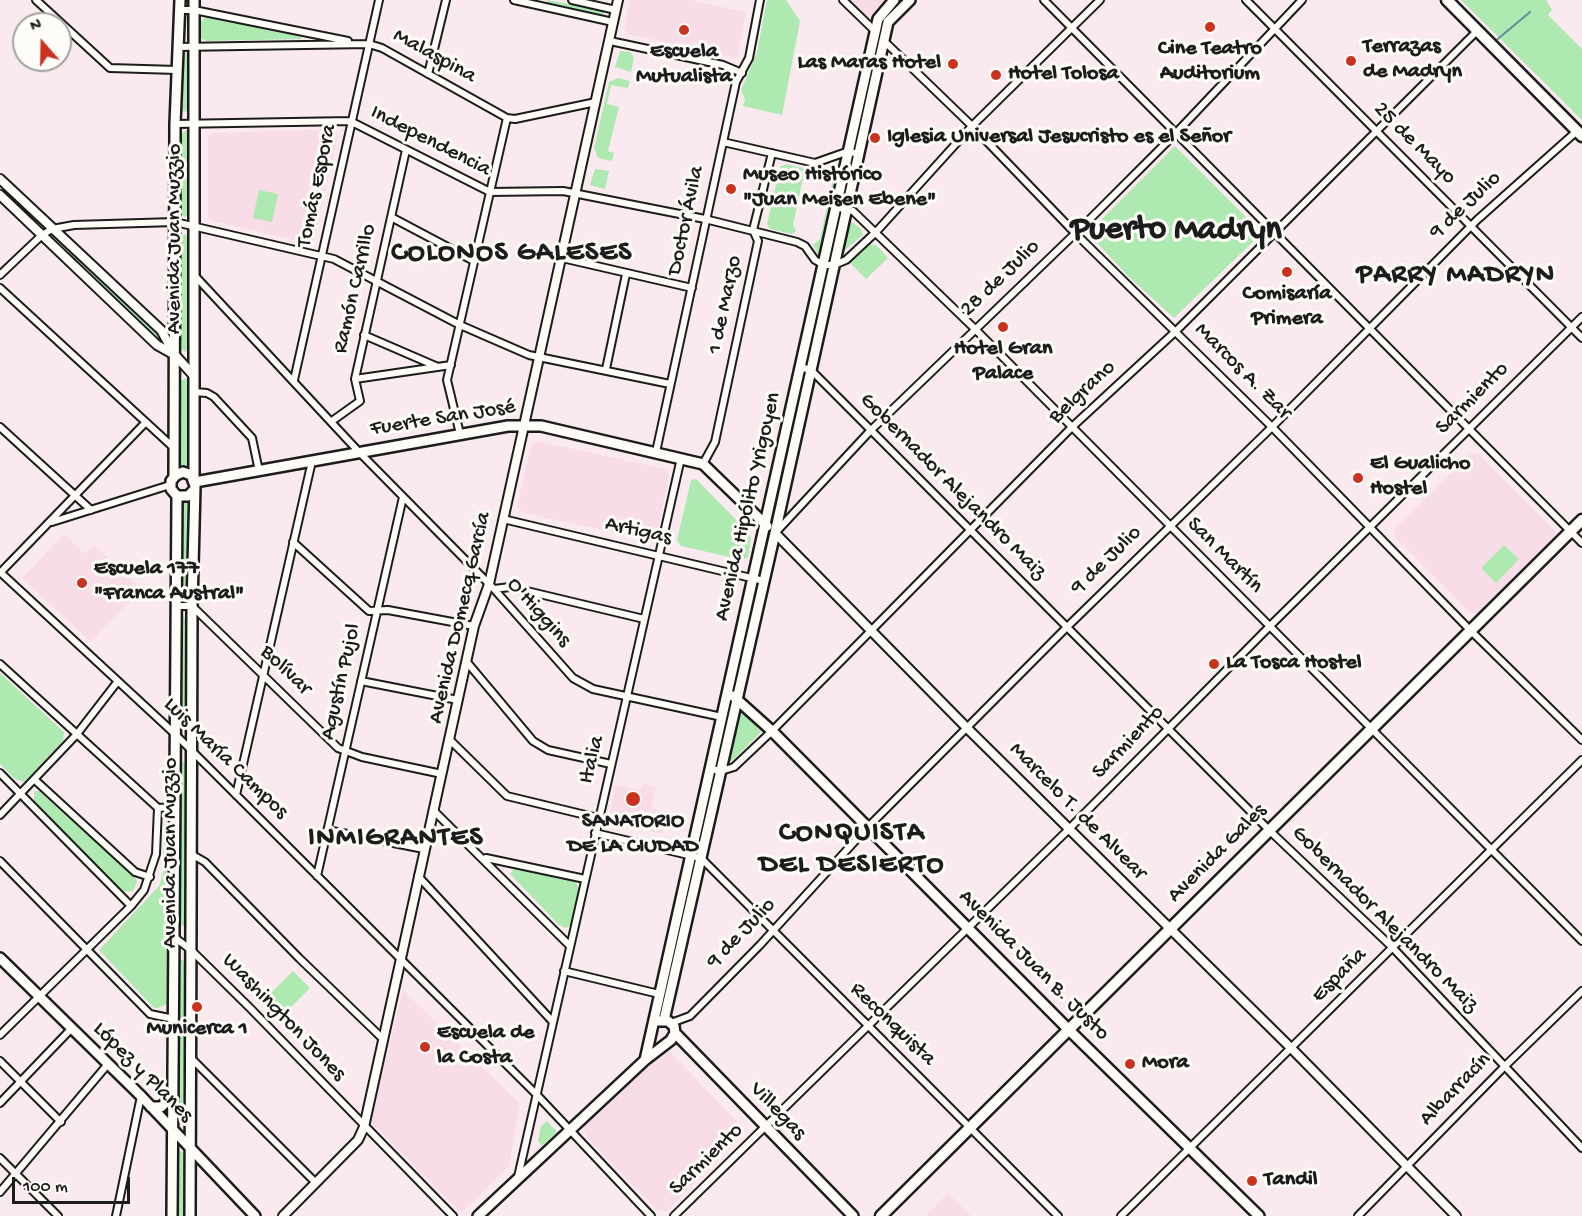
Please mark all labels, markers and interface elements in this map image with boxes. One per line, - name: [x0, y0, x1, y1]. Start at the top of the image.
- north arrow: [12, 12, 72, 72]
- text: N: [28, 16, 45, 37]
- marker: Cine Teatro Auditorium: [1203, 20, 1217, 34]
- street label: Malaspina: [388, 23, 480, 91]
- marker: Escuela Mutualista: [677, 23, 691, 37]
- place label: Terrazas de Madryn: [1363, 35, 1462, 86]
- place label: Cine Teatro Auditorium: [1158, 37, 1262, 88]
- place label: Escuela Mutualista: [636, 40, 732, 92]
- place label: Las Maras Hotel: [797, 51, 941, 77]
- marker: Terrazas de Madryn: [1344, 54, 1358, 68]
- marker: Las Maras Hotel: [946, 57, 960, 71]
- place label: Hotel Tolosa: [1008, 62, 1119, 88]
- marker: Hotel Tolosa: [989, 68, 1003, 82]
- street label: 25 de Mayo: [1367, 97, 1461, 191]
- street label: Independencia: [365, 100, 495, 184]
- street label: Tomás Espora: [292, 122, 344, 250]
- place label: Iglesia Universal Jesucristo es el Señor: [887, 125, 1231, 151]
- marker: Iglesia Universal Jesucristo es el Señor: [868, 131, 882, 145]
- street label: Avenida Juan Muzzio: [163, 144, 189, 334]
- place label: Museo Histórico "Juan Meisen Ebene": [743, 163, 936, 214]
- street label: Doctor Ávila: [663, 164, 711, 278]
- street label: 9 de Julio: [1425, 166, 1507, 246]
- marker: Museo Histórico "Juan Meisen Ebene": [724, 182, 738, 196]
- district label: Puerto Madryn: [1070, 212, 1282, 252]
- street label: Ramón Carrillo: [328, 222, 384, 356]
- street label: 28 de Julio: [956, 235, 1046, 323]
- district label: COLONOS GALESES: [391, 238, 633, 272]
- street label: 1 de Marzo: [703, 253, 749, 357]
- district label: PARRY MADRYN: [1356, 260, 1556, 294]
- marker: Comisaría Primera: [1280, 265, 1294, 279]
- place label: Comisaría Primera: [1243, 282, 1331, 334]
- street label: Marcos A. Zar: [1188, 318, 1296, 426]
- marker: Hotel Gran Palace: [996, 320, 1010, 334]
- place label: Hotel Gran Palace: [954, 337, 1052, 388]
- street label: Belgrano: [1044, 355, 1122, 431]
- street label: Sarmiento: [1431, 357, 1515, 441]
- street label: Gobernador Alejandro Maiz: [853, 388, 1051, 586]
- street label: Avenida Hipólito Yrigoyen: [710, 390, 788, 624]
- street label: Fuerte San José: [368, 394, 518, 444]
- place label: El Gualicho Hostel: [1370, 452, 1471, 504]
- marker: El Gualicho Hostel: [1351, 471, 1365, 485]
- street label: Avenida Domecq García: [424, 510, 498, 726]
- street label: Artigas: [602, 512, 674, 552]
- street label: San Martín: [1180, 512, 1268, 600]
- street label: 9 de Julio: [1066, 521, 1148, 601]
- place label: Escuela 177 "Franca Austral": [94, 557, 244, 608]
- street label: O'Higgins: [500, 573, 576, 653]
- marker: Escuela 177 "Franca Austral": [75, 576, 89, 590]
- street label: Agustín Pujol: [316, 621, 368, 743]
- street label: Bolívar: [254, 640, 316, 702]
- place label: La Tosca Hostel: [1226, 651, 1362, 677]
- marker: La Tosca Hostel: [1207, 657, 1221, 671]
- street label: Luis María Campos: [157, 693, 293, 825]
- street label: Sarmiento: [1087, 700, 1171, 786]
- street label: Italia: [574, 733, 612, 787]
- street label: Marcelo T. de Alvear: [1002, 737, 1152, 887]
- street label: Avenida Juan Muzzio: [159, 758, 185, 948]
- marker: SANATORIO DE LA CIUDAD: [624, 790, 642, 808]
- street label: Avenida Gales: [1163, 799, 1273, 909]
- place label: SANATORIO DE LA CIUDAD: [567, 810, 699, 861]
- district label: CONQUISTA DEL DESIERTO: [759, 818, 945, 884]
- street label: Gobernador Alejandro Maiz: [1285, 821, 1483, 1019]
- district label: INMIGRANTES: [308, 823, 484, 857]
- street label: Avenida Juan B. Justo: [952, 885, 1114, 1047]
- street label: 9 de Julio: [702, 893, 782, 975]
- street label: España: [1307, 943, 1373, 1009]
- street label: Washington Jones: [215, 949, 351, 1087]
- street label: Reconquista: [843, 977, 941, 1073]
- marker: Municerca 1: [190, 1000, 204, 1014]
- street label: López y Planes: [86, 1017, 198, 1129]
- place label: Municerca 1: [146, 1017, 248, 1043]
- place label: Escuela de la Costa: [437, 1021, 534, 1072]
- marker: Escuela de la Costa: [418, 1040, 432, 1054]
- street label: Albarracín: [1415, 1048, 1497, 1132]
- place label: Mora: [1142, 1051, 1189, 1077]
- marker: Mora: [1123, 1057, 1137, 1071]
- street label: Villegas: [743, 1077, 811, 1147]
- street label: Sarmiento: [664, 1118, 750, 1202]
- scale bar: [15, 1165, 134, 1203]
- place label: Tandil: [1264, 1168, 1318, 1194]
- marker: Tandil: [1245, 1174, 1259, 1188]
- text: 100 m: [23, 1177, 68, 1198]

